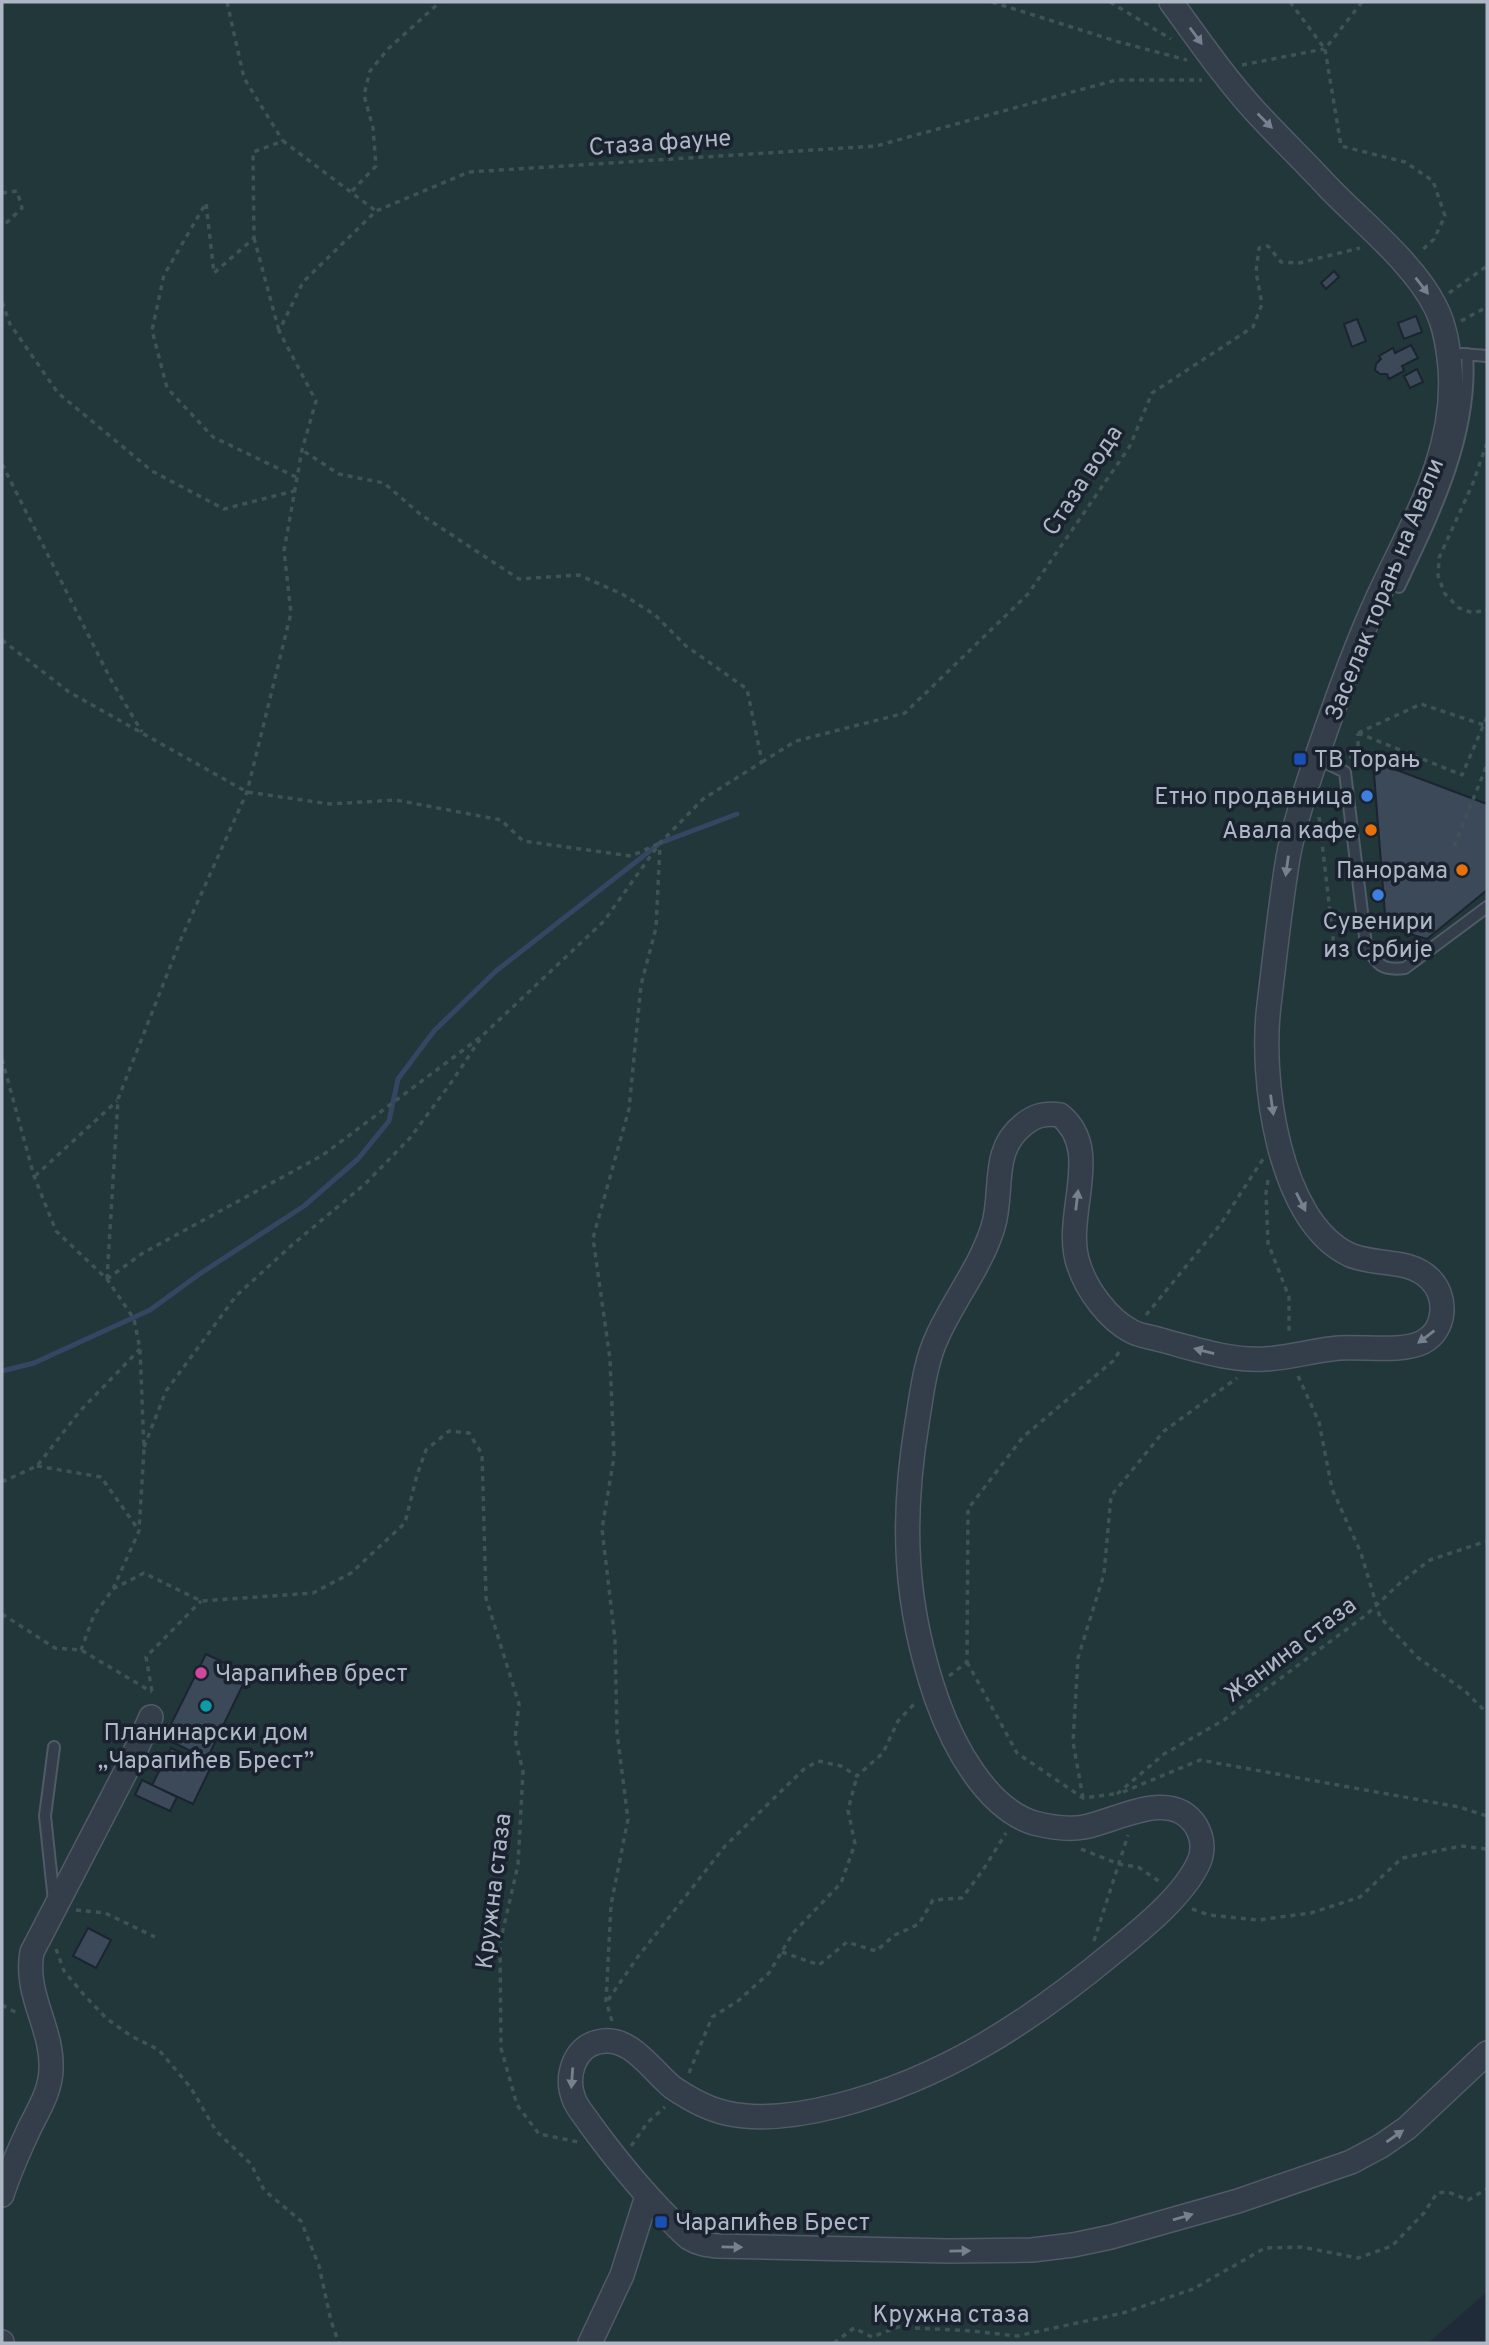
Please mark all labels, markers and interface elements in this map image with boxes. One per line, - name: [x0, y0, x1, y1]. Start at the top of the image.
- one-way arrow: [1189, 26, 1203, 45]
- one-way arrow: [1257, 113, 1274, 130]
- street label: Стаза фауне: [588, 124, 732, 164]
- one-way arrow: [1414, 277, 1429, 295]
- street label: Стаза вода: [1037, 420, 1131, 542]
- street label: Заселак торањ на Авали: [1319, 454, 1452, 725]
- place label: ТВ Торањ: [1314, 746, 1421, 776]
- marker: ТВ Торањ: [1292, 751, 1308, 767]
- place label: Етно продавница: [1154, 783, 1353, 813]
- marker: Етно продавница: [1359, 788, 1375, 804]
- place label: Авала кафе: [1222, 817, 1357, 847]
- marker: Авала кафе: [1363, 822, 1379, 838]
- one-way arrow: [1282, 855, 1293, 877]
- place label: Панорама: [1336, 857, 1448, 887]
- marker: Панорама: [1454, 862, 1470, 878]
- marker: Сувенири из Србије: [1370, 887, 1386, 903]
- place label: Сувенири из Србије: [1323, 908, 1433, 966]
- one-way arrow: [1266, 1094, 1277, 1116]
- one-way arrow: [1071, 1189, 1082, 1211]
- one-way arrow: [1295, 1192, 1306, 1212]
- one-way arrow: [1418, 1330, 1436, 1345]
- one-way arrow: [1192, 1345, 1214, 1356]
- street label: Жанина стаза: [1219, 1591, 1363, 1710]
- place label: Чарапићев брест: [215, 1660, 408, 1690]
- marker: Чарапићев брест: [193, 1665, 209, 1681]
- marker: Планинарски дом „Чарапићев Брест”: [198, 1698, 214, 1714]
- place label: Планинарски дом „Чарапићев Брест”: [98, 1719, 314, 1777]
- street label: Кружна стаза: [471, 1812, 519, 1971]
- one-way arrow: [567, 2067, 578, 2089]
- one-way arrow: [1386, 2129, 1404, 2143]
- place label: Чарапићев Брест: [675, 2209, 870, 2239]
- one-way arrow: [1173, 2211, 1194, 2221]
- marker: Чарапићев Брест: [653, 2214, 669, 2230]
- one-way arrow: [721, 2241, 743, 2252]
- one-way arrow: [949, 2245, 971, 2257]
- street label: Кружна стаза: [873, 2301, 1029, 2331]

